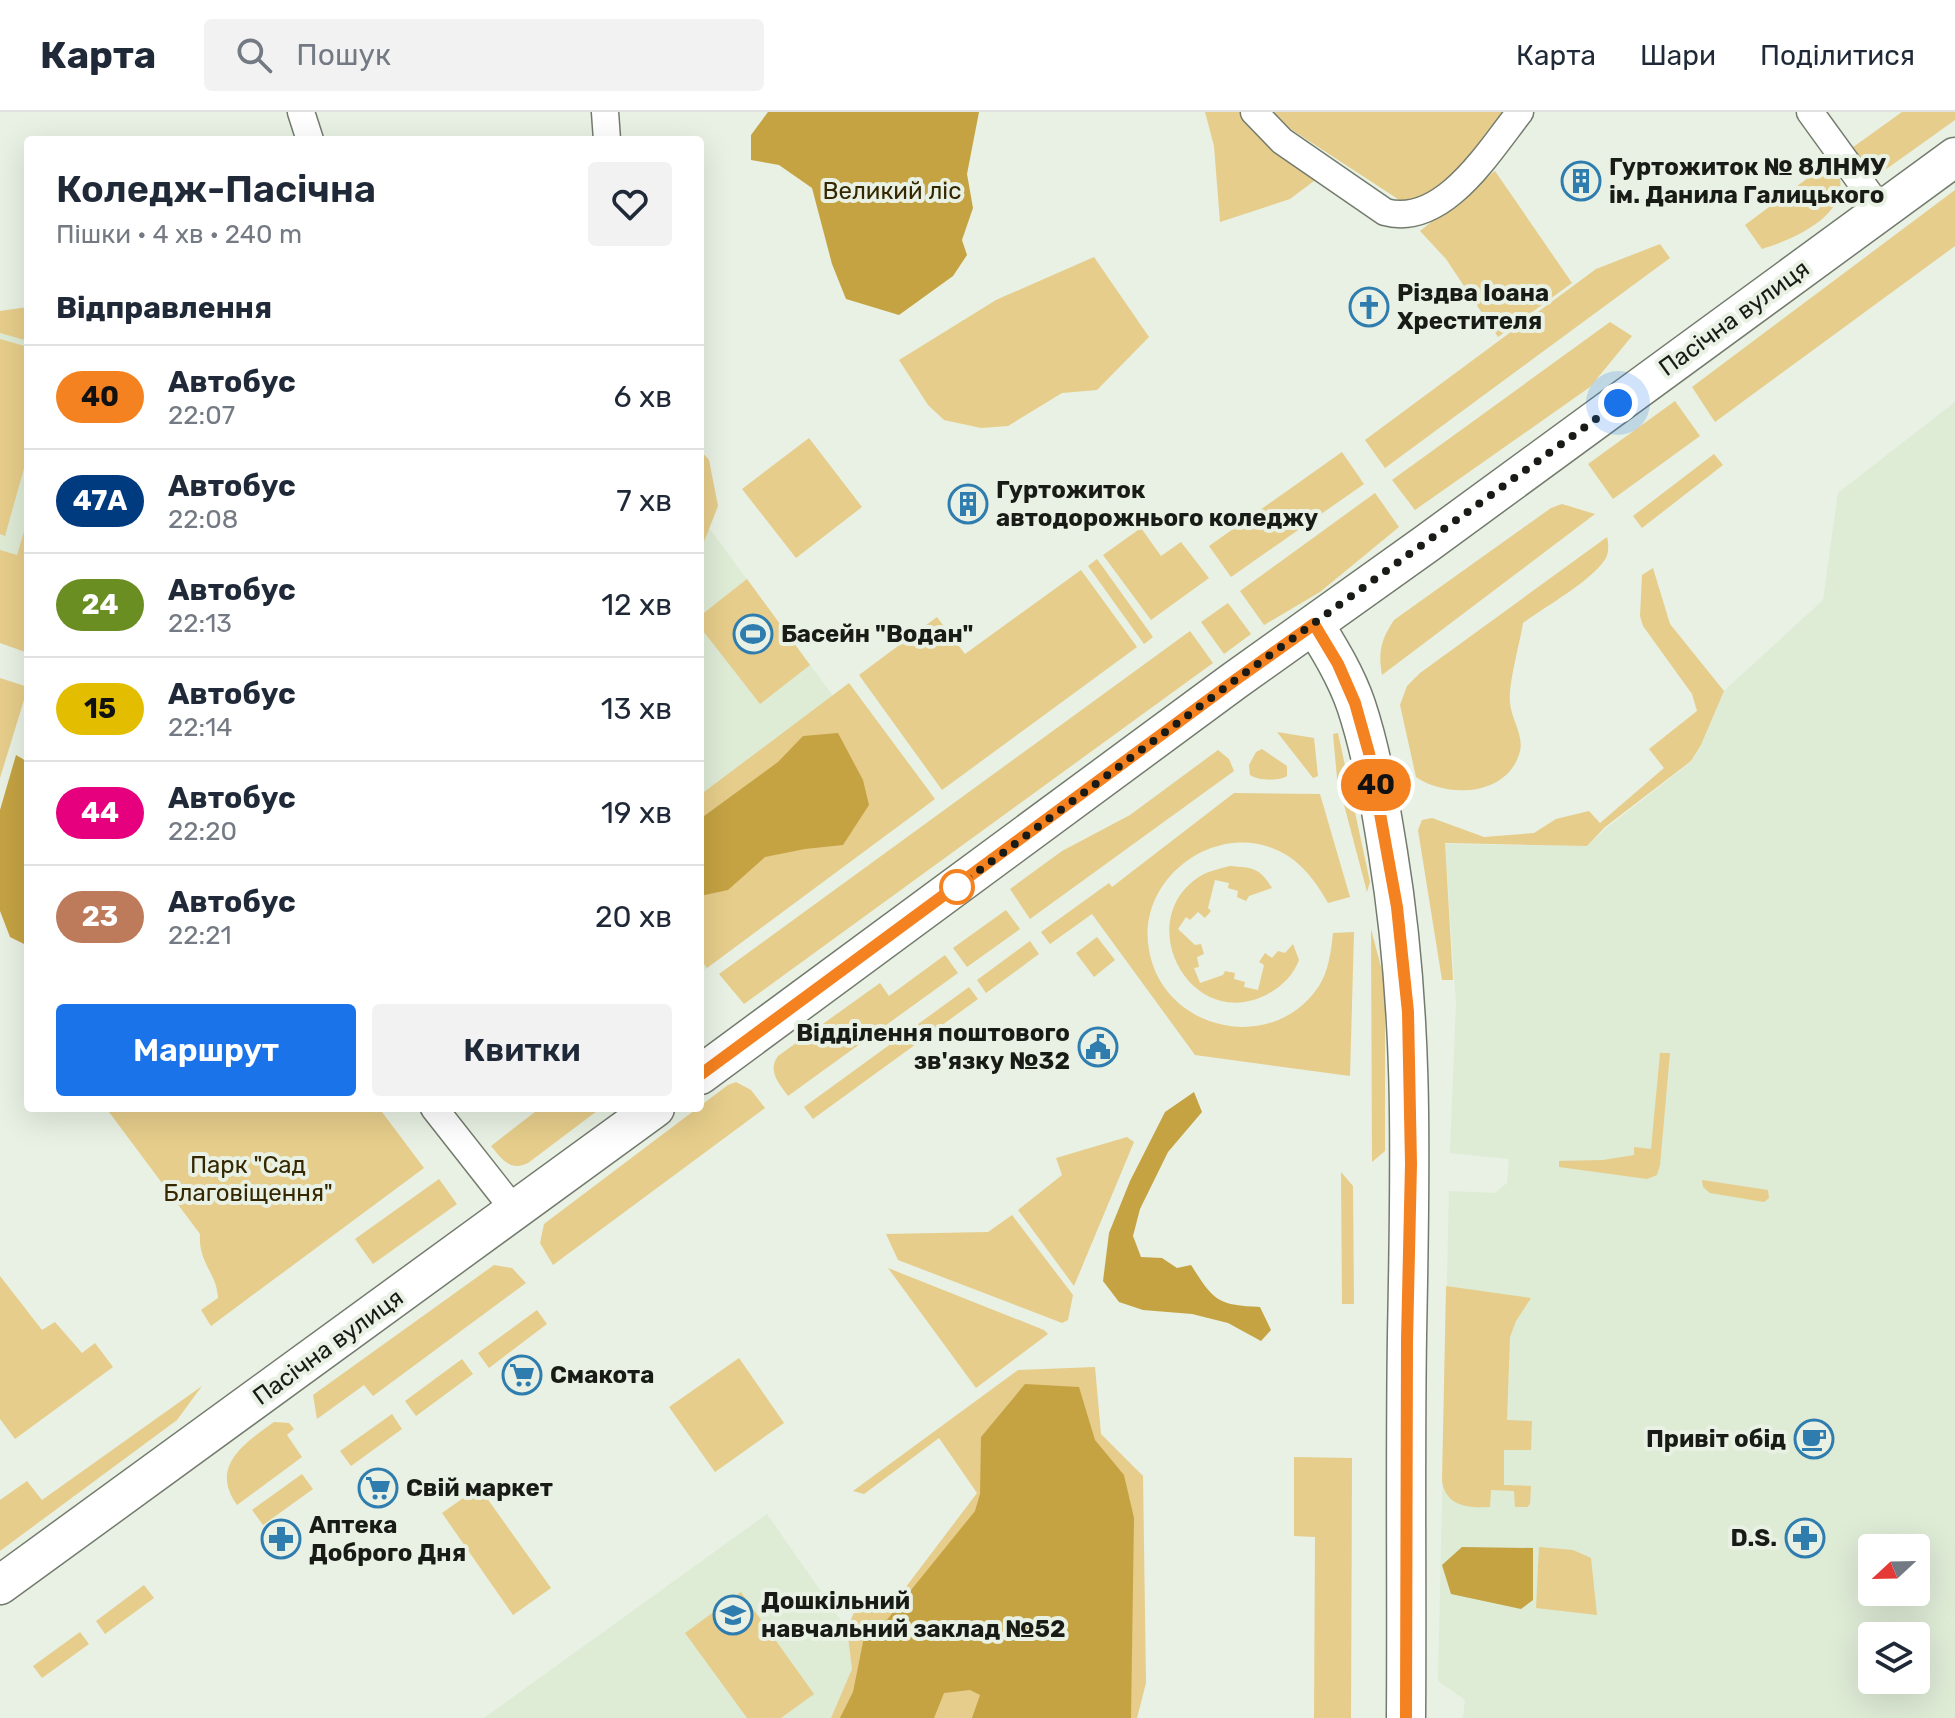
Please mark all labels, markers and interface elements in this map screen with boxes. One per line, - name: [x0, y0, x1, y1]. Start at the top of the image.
- search box: [204, 19, 764, 91]
- text: Карта: [40, 32, 156, 78]
- icon: search: [232, 33, 276, 77]
- text: Пошук: [296, 37, 391, 73]
- text: Карта: [1516, 39, 1596, 72]
- text: Шари: [1640, 39, 1716, 72]
- text: Поділитися: [1760, 39, 1915, 72]
- place label: Гуртожиток № 8ЛНМУ ім. Данила Галицького: [1609, 153, 1886, 209]
- building icon: Гуртожиток № 8ЛНМУ ім. Данила Галицького: [1560, 160, 1602, 202]
- button: heart: [588, 162, 672, 246]
- text: Коледж-Пасічна: [56, 166, 376, 212]
- park label: Великий ліс: [823, 177, 961, 205]
- text: Пішки · 4 хв · 240 m: [56, 219, 302, 250]
- street label: Пасічна вулиця: [1653, 254, 1815, 382]
- place label: Різдва Іоана Хрестителя: [1397, 279, 1549, 335]
- church icon: Різдва Іоана Хрестителя: [1348, 286, 1390, 328]
- text: Відправлення: [56, 290, 272, 326]
- text: Автобус: [168, 364, 296, 400]
- text: 6 хв: [614, 379, 672, 415]
- text: 40: [81, 380, 119, 413]
- your location: [1598, 383, 1638, 423]
- text: 22:07: [168, 400, 235, 431]
- text: Автобус: [168, 468, 296, 504]
- place label: Гуртожиток автодорожнього коледжу: [996, 476, 1318, 532]
- text: 7 хв: [616, 483, 672, 519]
- building icon: Гуртожиток автодорожнього коледжу: [947, 483, 989, 525]
- text: 47А: [73, 484, 127, 517]
- text: 22:08: [168, 504, 238, 535]
- text: Автобус: [168, 572, 296, 608]
- text: 12 хв: [601, 587, 672, 623]
- text: 24: [81, 588, 119, 621]
- text: 22:13: [168, 608, 232, 639]
- sports icon: Басейн "Водан": [732, 613, 774, 655]
- place label: Басейн "Водан": [781, 620, 973, 648]
- text: Автобус: [168, 676, 296, 712]
- text: 13 хв: [601, 691, 672, 727]
- text: 15: [84, 692, 116, 725]
- text: 22:14: [168, 712, 232, 743]
- line badge: 40: [1340, 759, 1412, 811]
- text: 40: [1357, 768, 1395, 801]
- text: Автобус: [168, 780, 296, 816]
- text: 19 хв: [601, 795, 672, 831]
- text: 44: [81, 796, 119, 829]
- text: 22:20: [168, 816, 237, 847]
- unlabelled marker: [940, 870, 974, 904]
- text: Автобус: [168, 884, 296, 920]
- text: 20 хв: [595, 899, 672, 935]
- text: 23: [82, 900, 118, 933]
- text: 22:21: [168, 920, 232, 951]
- button: Маршрут: [56, 1004, 356, 1096]
- button: Квитки: [372, 1004, 672, 1096]
- place label: Відділення поштового зв'язку №32: [796, 1019, 1070, 1075]
- public building icon: Відділення поштового зв'язку №32: [1077, 1026, 1119, 1068]
- park label: Парк "Сад Благовіщення": [163, 1151, 333, 1207]
- street label: Пасічна вулиця: [247, 1283, 409, 1411]
- supermarket icon: Смакота: [501, 1354, 543, 1396]
- place label: Смакота: [550, 1361, 654, 1389]
- cafe icon: Привіт обід: [1793, 1418, 1835, 1460]
- place label: Привіт обід: [1646, 1425, 1786, 1453]
- supermarket icon: Свій маркет: [357, 1467, 399, 1509]
- place label: Свій маркет: [406, 1474, 553, 1502]
- place label: Аптека Доброго Дня: [309, 1511, 466, 1567]
- pharmacy icon: D.S.: [1784, 1517, 1826, 1559]
- pharmacy icon: Аптека Доброго Дня: [260, 1518, 302, 1560]
- place label: D.S.: [1731, 1524, 1777, 1552]
- north arrow: [1858, 1534, 1930, 1606]
- map controls: [1858, 1534, 1930, 1694]
- place label: Дошкільний навчальний заклад №52: [761, 1587, 1066, 1643]
- school or university icon: Дошкільний навчальний заклад №52: [712, 1594, 754, 1636]
- button: layers: [1858, 1622, 1930, 1694]

